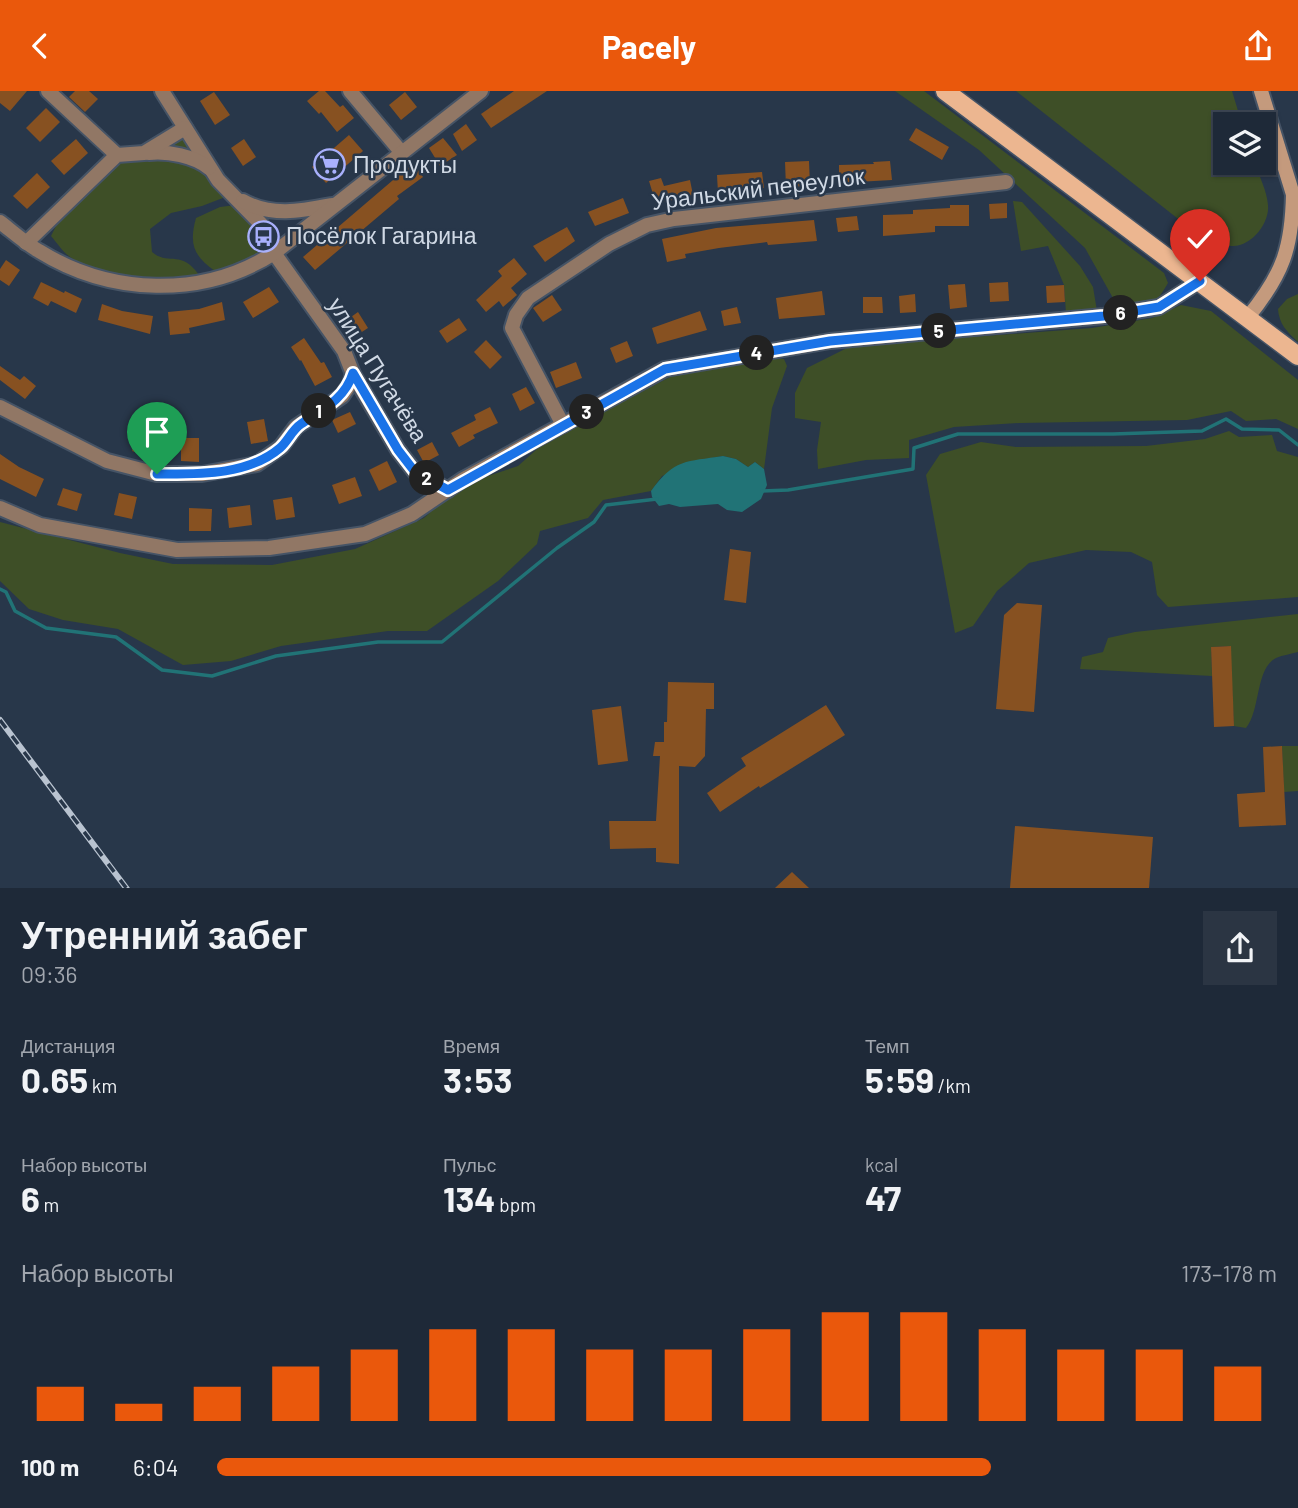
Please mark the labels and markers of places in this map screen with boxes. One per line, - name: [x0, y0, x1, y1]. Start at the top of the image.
- supermarket icon: Продукты: [313, 148, 347, 182]
- place label: Продукты: [353, 150, 457, 178]
- pin: [1170, 209, 1230, 281]
- bus stop icon: Посёлок Гагарина: [246, 219, 280, 253]
- place label: Посёлок Гагарина: [286, 221, 477, 249]
- pin: 6: [1104, 295, 1138, 331]
- pin: 5: [922, 313, 956, 349]
- pin: 4: [740, 335, 774, 371]
- pin: 1: [302, 393, 336, 429]
- pin: 3: [570, 395, 604, 429]
- pin: [127, 402, 187, 474]
- pin: 2: [410, 461, 444, 495]

